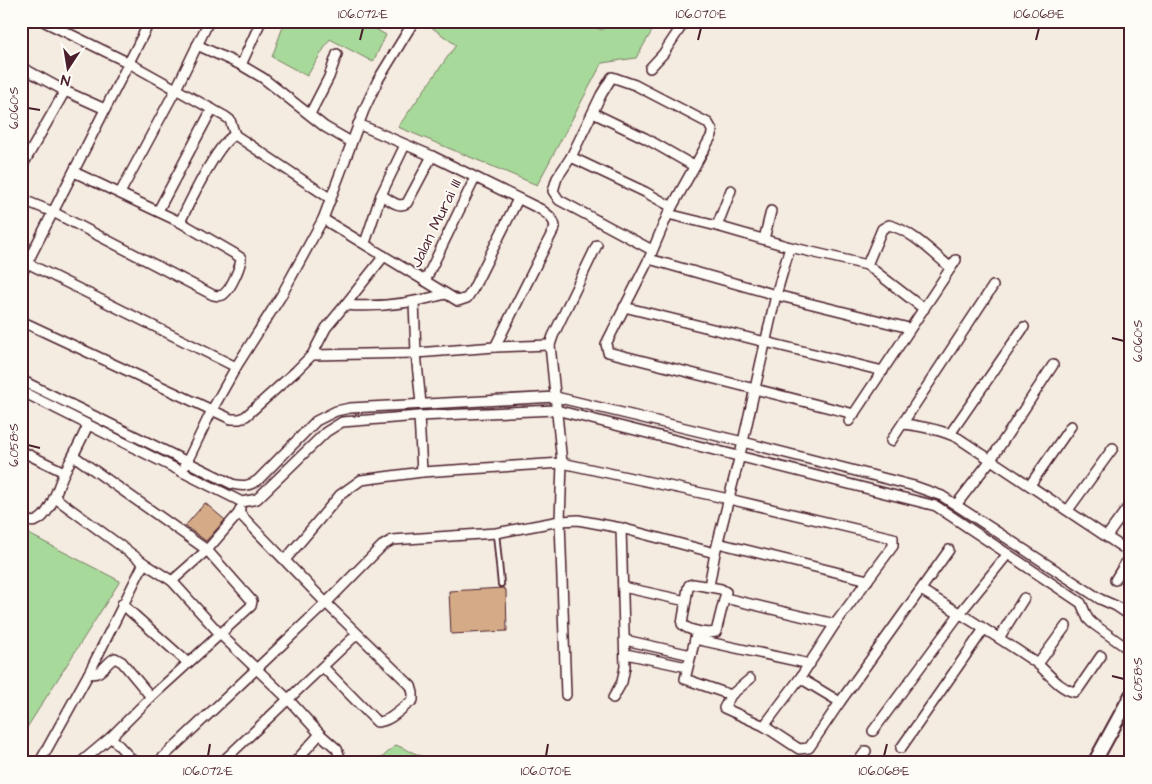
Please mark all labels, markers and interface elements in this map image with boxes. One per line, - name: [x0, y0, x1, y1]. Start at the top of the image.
- text: 106.072°E: [338, 6, 388, 23]
- text: 106.070°E: [676, 6, 726, 23]
- text: 106.068°E: [1014, 6, 1064, 23]
- north arrow: [42, 42, 92, 92]
- text: N: [59, 69, 72, 90]
- text: 6.060°S: [6, 87, 23, 129]
- street label: Jalan Murai III: [405, 175, 467, 271]
- text: 6.060°S: [1130, 320, 1147, 362]
- text: 6.058°S: [6, 423, 23, 467]
- text: 6.058°S: [1130, 657, 1147, 701]
- text: 106.072°E: [183, 763, 233, 780]
- text: 106.070°E: [521, 763, 571, 780]
- text: 106.068°E: [859, 763, 909, 780]

